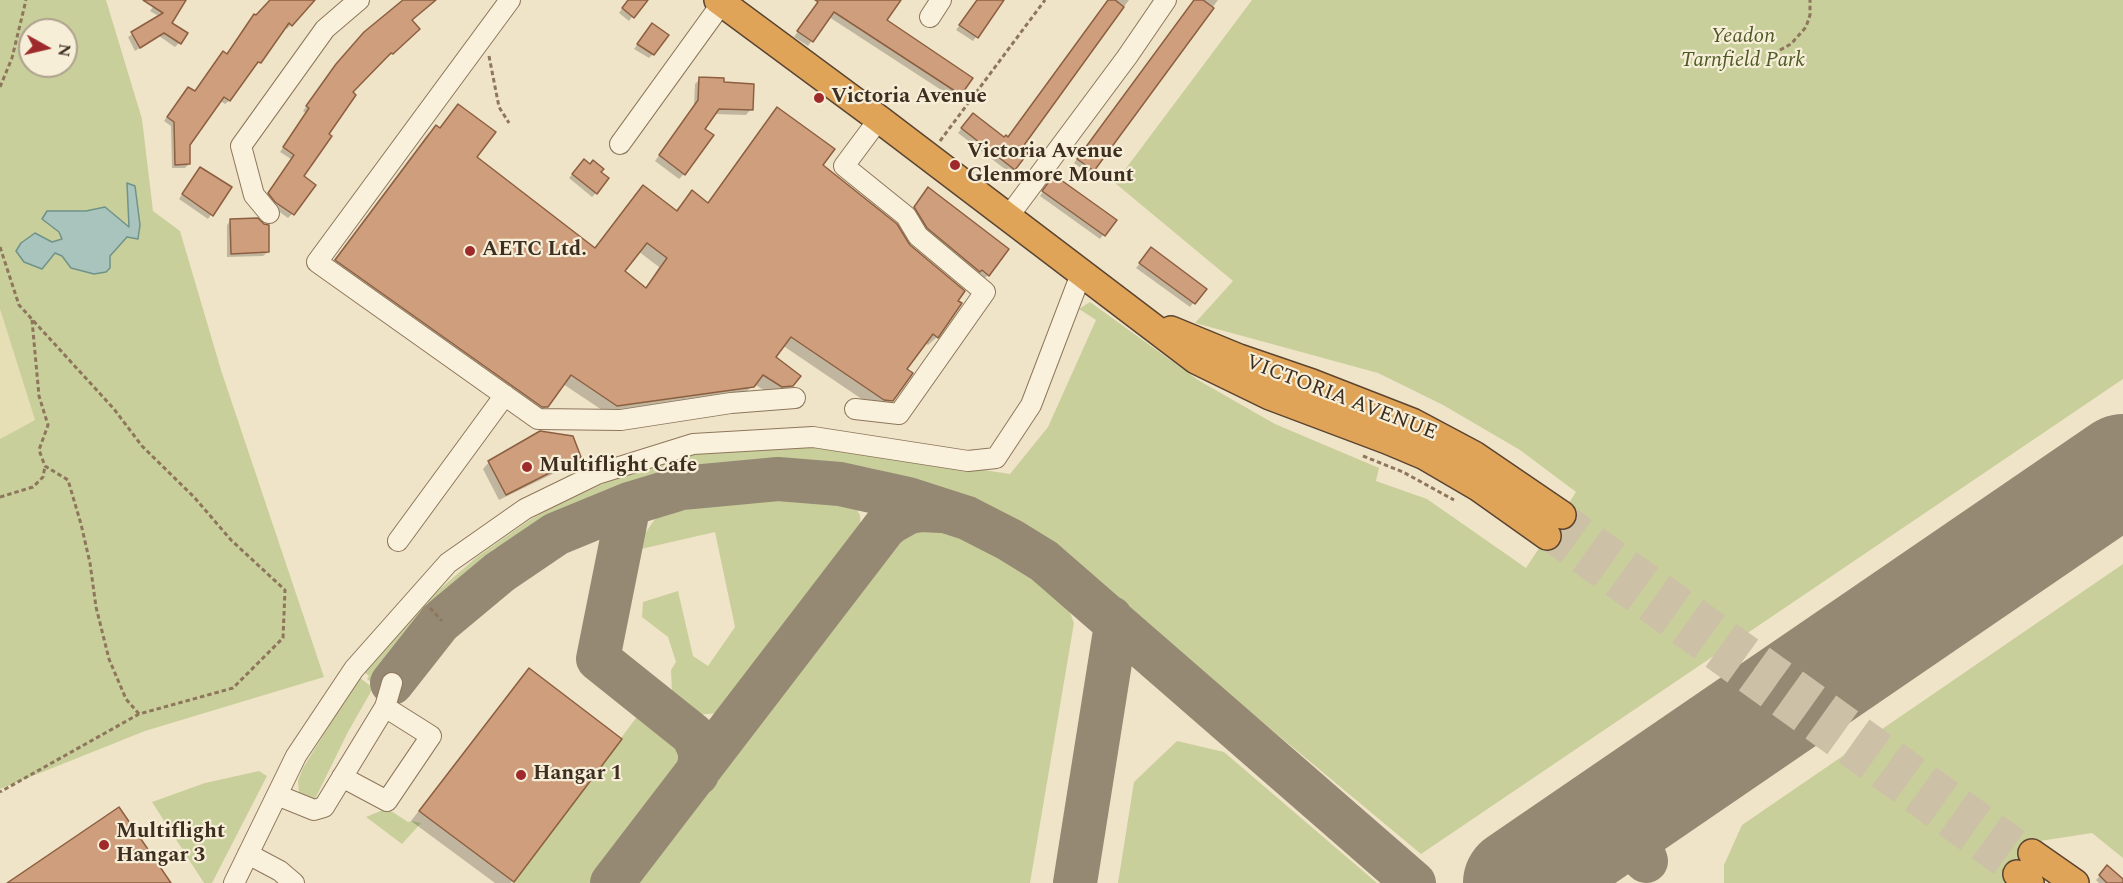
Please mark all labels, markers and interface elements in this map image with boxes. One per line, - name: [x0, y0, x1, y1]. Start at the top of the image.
- north arrow: [18, 18, 78, 78]
- park label: Yeadon Tarnfield Park: [1681, 25, 1805, 75]
- text: N: [51, 42, 77, 58]
- place label: Victoria Avenue: [831, 85, 987, 111]
- marker: Victoria Avenue: [812, 91, 826, 105]
- place label: Victoria Avenue Glenmore Mount: [967, 140, 1134, 190]
- marker: Victoria Avenue Glenmore Mount: [948, 158, 962, 172]
- place label: AETC Ltd.: [482, 238, 587, 264]
- marker: AETC Ltd.: [463, 244, 477, 258]
- street label: VICTORIA AVENUE: [1242, 351, 1440, 447]
- place label: Multiflight Cafe: [539, 454, 697, 480]
- marker: Multiflight Cafe: [520, 460, 534, 474]
- place label: Hangar 1: [533, 762, 622, 788]
- marker: Hangar 1: [514, 768, 528, 782]
- place label: Multiflight Hangar 3: [116, 820, 225, 870]
- marker: Multiflight Hangar 3: [97, 838, 111, 852]

